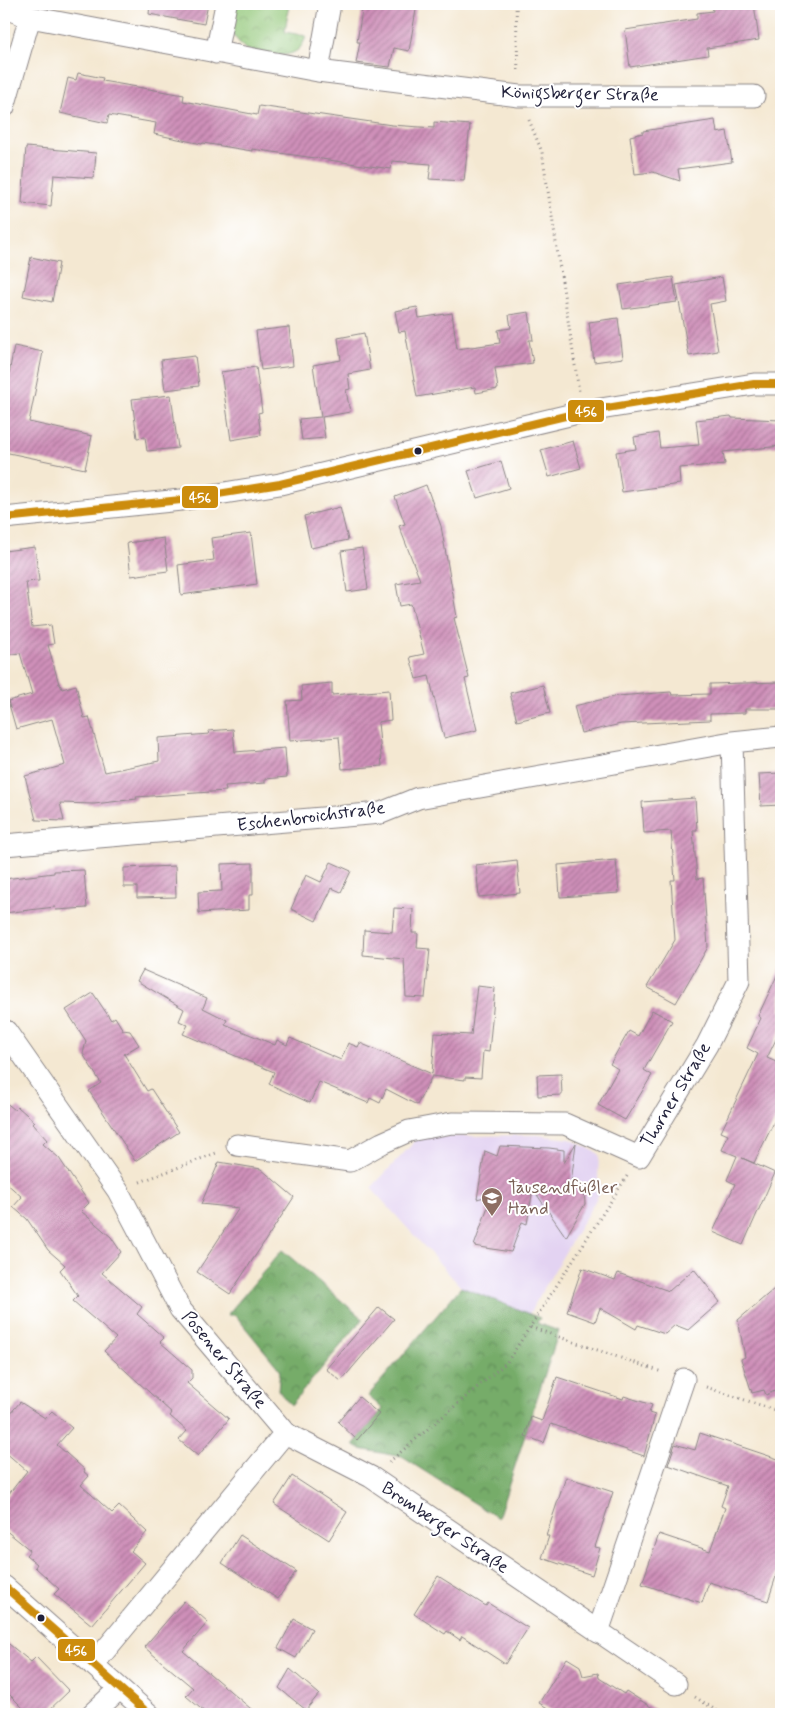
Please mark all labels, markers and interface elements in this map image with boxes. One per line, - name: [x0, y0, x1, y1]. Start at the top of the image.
- street label: Königsberger Straße: [501, 81, 659, 109]
- line badge: 456: [567, 399, 605, 423]
- text: 456: [575, 403, 598, 421]
- unlabelled marker: [413, 446, 423, 456]
- line badge: 456: [181, 485, 219, 509]
- text: 456: [189, 489, 212, 507]
- street label: Eschenbroichstraße: [236, 796, 386, 838]
- street label: Thorner Straße: [635, 1038, 717, 1152]
- place label: Tausendfüßler Hand: [508, 1176, 618, 1221]
- school or university icon: Tausendfüßler Hand: [480, 1186, 504, 1217]
- street label: Posener Straße: [176, 1306, 272, 1414]
- street label: Bromberger Straße: [376, 1476, 513, 1581]
- unlabelled marker: [36, 1613, 46, 1623]
- line badge: 456: [57, 1638, 96, 1662]
- text: 456: [65, 1642, 88, 1660]

